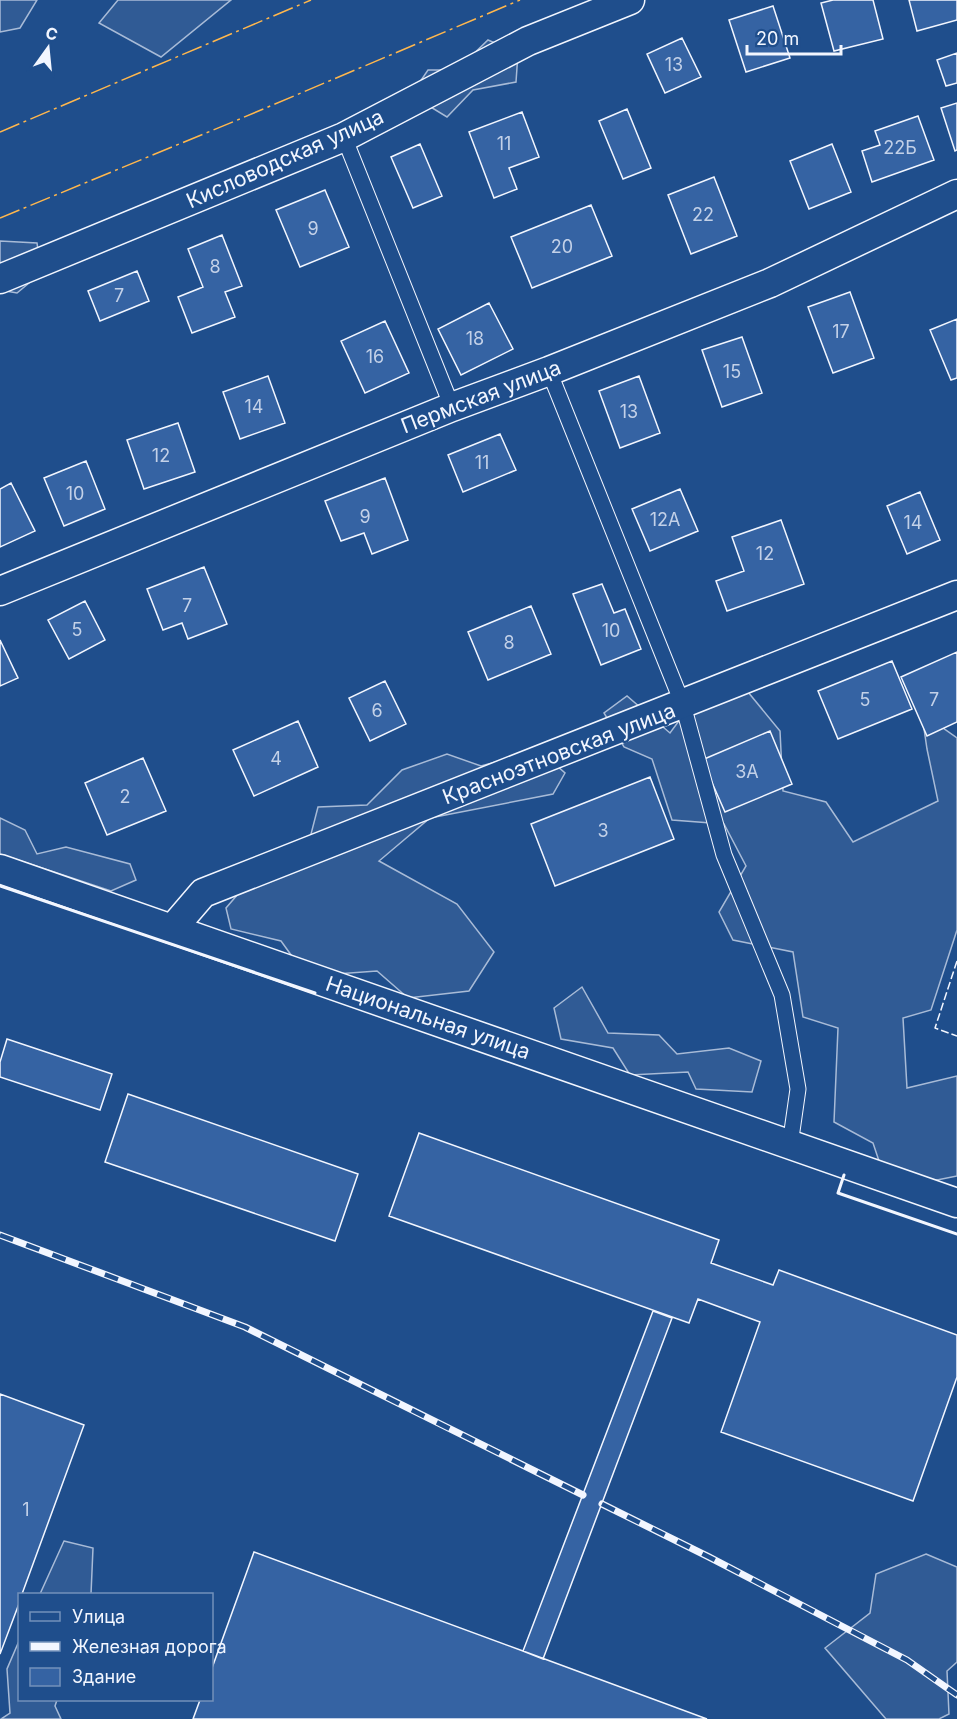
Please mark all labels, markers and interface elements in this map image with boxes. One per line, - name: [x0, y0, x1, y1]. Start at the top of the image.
- north arrow: [18, 18, 78, 78]
- scale bar: [747, 18, 842, 56]
- text: С: [44, 22, 60, 45]
- text: 20 m: [756, 28, 799, 49]
- house number: 13: [665, 54, 683, 75]
- street label: Кисловодская улица: [182, 104, 387, 213]
- house number: 11: [497, 133, 511, 154]
- house number: 22Б: [883, 137, 917, 158]
- house number: 22: [692, 204, 714, 225]
- house number: 9: [307, 218, 319, 239]
- house number: 20: [551, 236, 573, 257]
- house number: 8: [209, 256, 221, 277]
- house number: 7: [114, 285, 124, 306]
- house number: 17: [832, 321, 850, 342]
- house number: 18: [466, 328, 484, 349]
- house number: 16: [366, 346, 384, 367]
- street label: Пермская улица: [397, 355, 564, 439]
- house number: 15: [723, 361, 741, 382]
- house number: 14: [245, 396, 263, 417]
- house number: 13: [620, 401, 638, 422]
- house number: 12: [152, 445, 170, 466]
- house number: 11: [475, 452, 489, 473]
- house number: 10: [66, 483, 84, 504]
- house number: 9: [359, 506, 371, 527]
- house number: 12А: [650, 509, 680, 530]
- house number: 14: [904, 512, 922, 533]
- house number: 12: [756, 543, 774, 564]
- house number: 7: [182, 595, 192, 616]
- house number: 5: [72, 619, 82, 640]
- house number: 10: [602, 620, 620, 641]
- house number: 8: [503, 632, 515, 653]
- house number: 5: [860, 689, 870, 710]
- house number: 7: [929, 689, 939, 710]
- street label: Красноэтновская улица: [439, 698, 679, 810]
- house number: 6: [371, 700, 383, 721]
- house number: 4: [270, 748, 282, 769]
- house number: 3А: [735, 761, 759, 782]
- house number: 2: [120, 786, 130, 807]
- house number: 3: [597, 820, 609, 841]
- street label: Национальная улица: [323, 971, 534, 1064]
- house number: 1: [22, 1499, 30, 1520]
- legend: [18, 1593, 213, 1701]
- text: Улица: [72, 1606, 125, 1627]
- text: Железная дорога: [72, 1636, 227, 1657]
- text: Здание: [72, 1666, 136, 1687]

